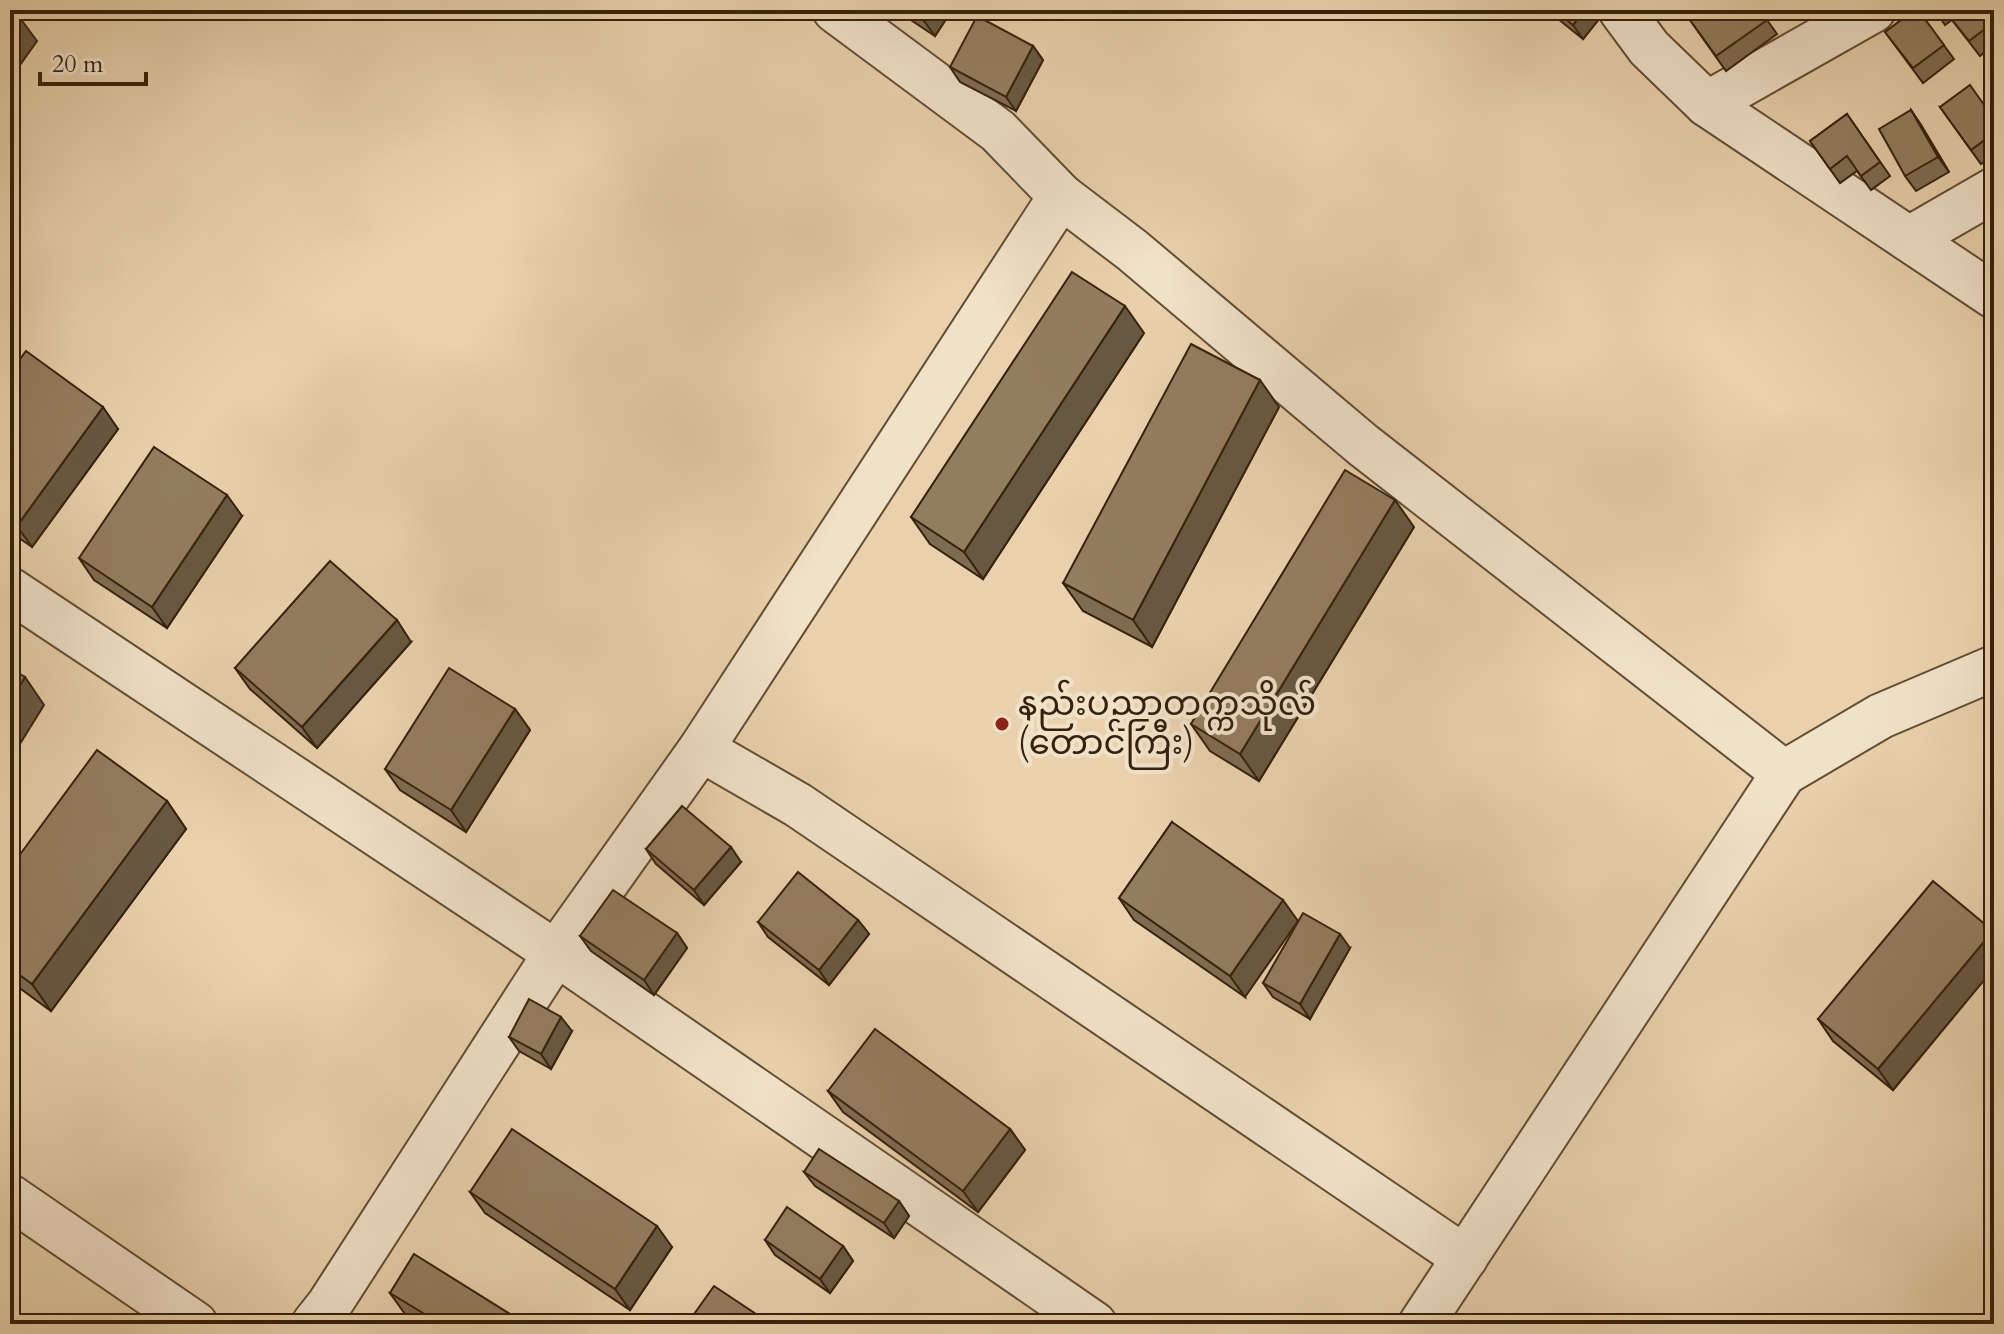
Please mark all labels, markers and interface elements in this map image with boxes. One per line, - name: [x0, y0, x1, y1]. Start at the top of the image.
- scale bar: [40, 36, 146, 86]
- text: 20 m: [52, 48, 104, 81]
- place label: နည်းပညာတက္ကသိုလ် (တောင်ကြီး): [1018, 679, 1316, 770]
- marker: နည်းပညာတက္ကသိုလ် (တောင်ကြီး): [993, 715, 1011, 733]

